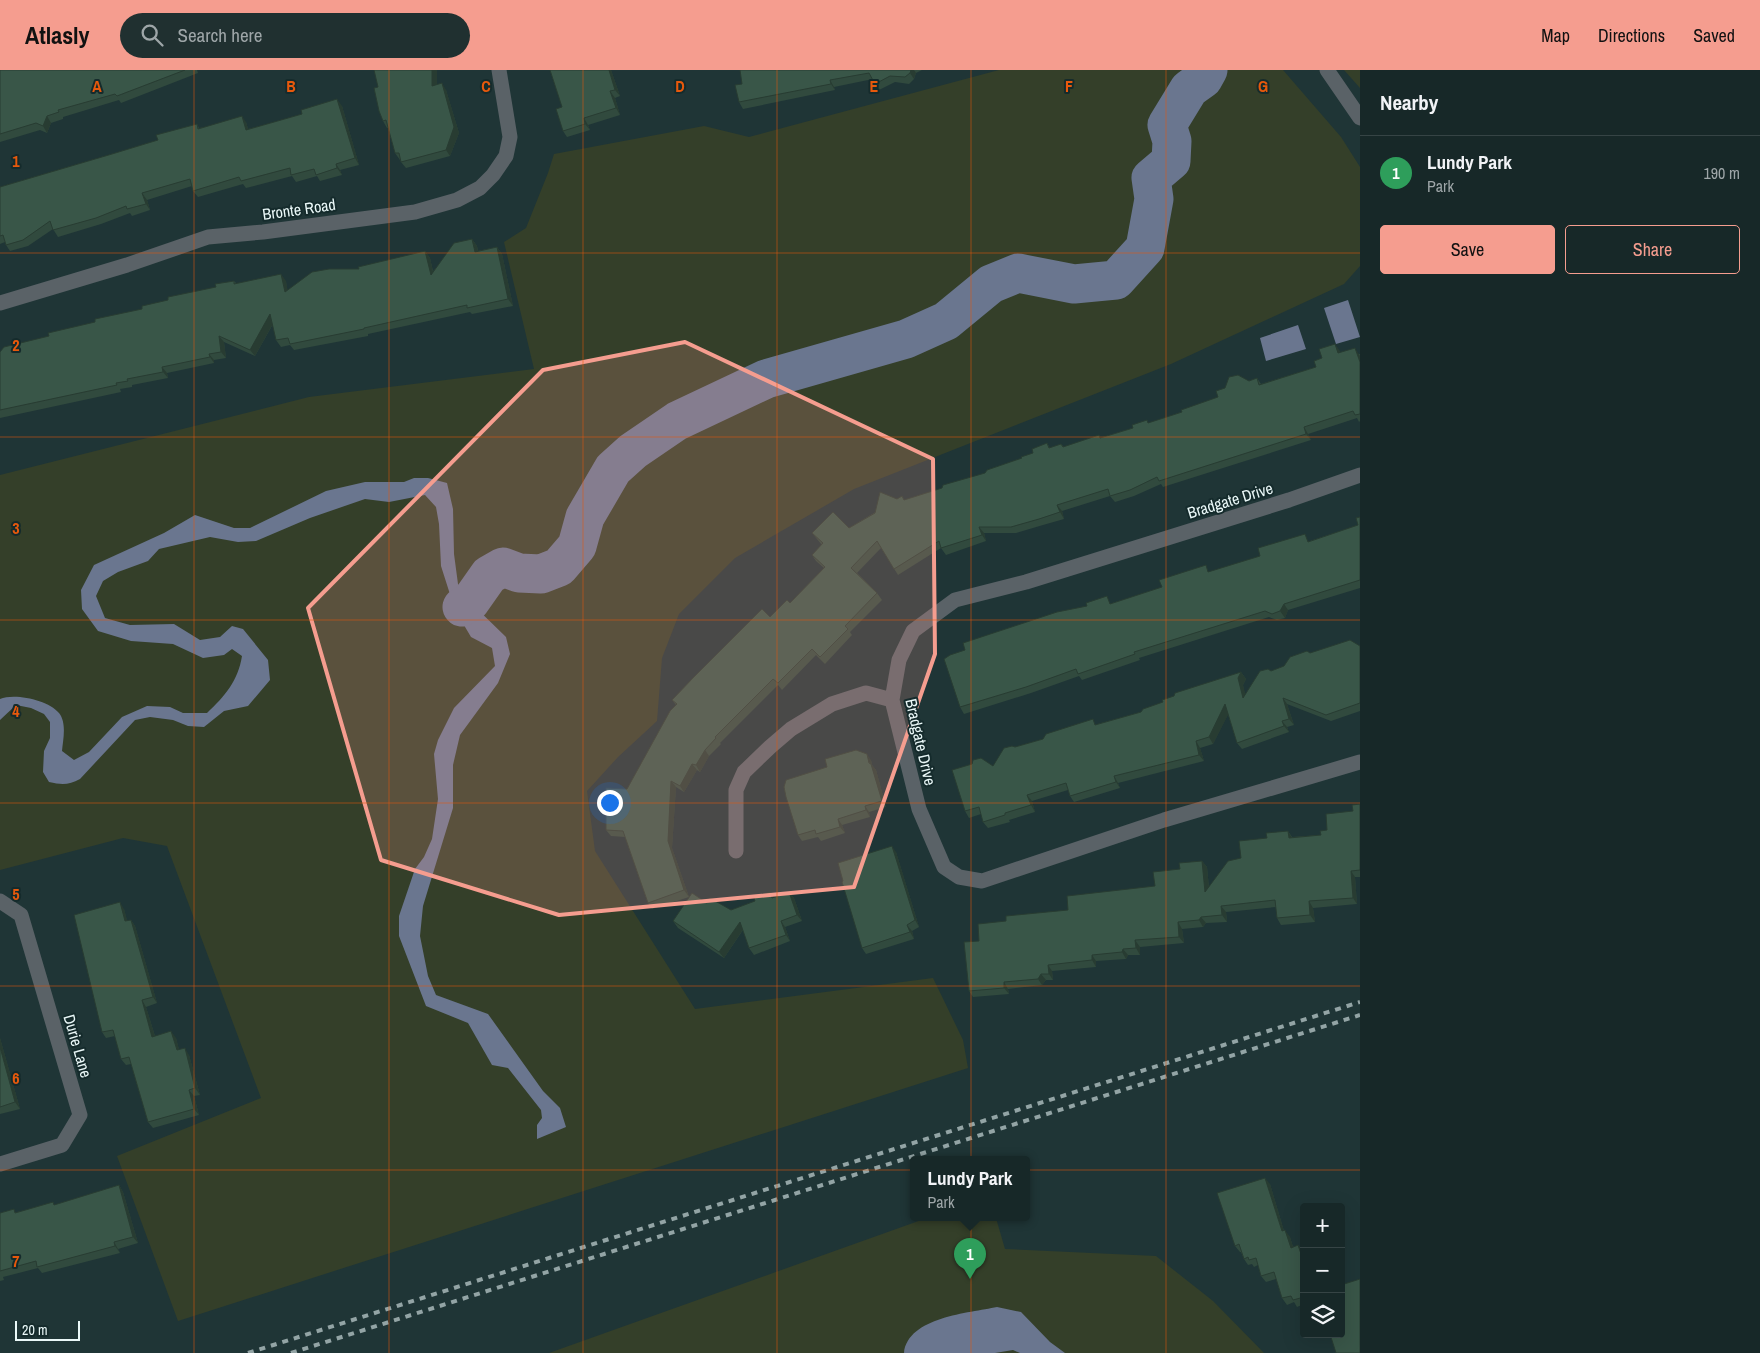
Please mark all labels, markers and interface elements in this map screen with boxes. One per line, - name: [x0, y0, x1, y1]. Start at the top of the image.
- search box: [120, 13, 470, 58]
- text: Atlasly: [25, 19, 90, 51]
- icon: search: [138, 21, 166, 49]
- text: Search here: [178, 22, 262, 48]
- text: Map: [1541, 23, 1570, 48]
- text: Directions: [1598, 23, 1665, 48]
- text: Saved: [1693, 23, 1735, 48]
- text: A: [92, 75, 102, 97]
- text: B: [286, 75, 296, 97]
- text: C: [481, 75, 491, 97]
- text: D: [675, 75, 685, 97]
- text: E: [870, 75, 879, 97]
- text: F: [1065, 75, 1073, 97]
- text: G: [1258, 75, 1268, 97]
- text: Nearby: [1380, 88, 1438, 117]
- text: Lundy Park: [1427, 149, 1512, 175]
- text: 1: [12, 150, 20, 172]
- text: 1: [1392, 162, 1400, 184]
- text: 190 m: [1704, 162, 1740, 184]
- text: Park: [1427, 175, 1454, 197]
- street label: Bronte Road: [261, 193, 337, 225]
- button: Save: [1380, 225, 1555, 274]
- button: Share: [1565, 225, 1740, 274]
- text: 2: [12, 334, 20, 356]
- street label: Bradgate Drive: [1185, 477, 1275, 523]
- text: 3: [12, 517, 20, 539]
- street label: Bradgate Drive: [900, 697, 942, 787]
- text: 4: [12, 700, 20, 722]
- your location: [597, 790, 623, 816]
- text: 5: [12, 883, 20, 905]
- street label: Durie Lane: [58, 1012, 98, 1080]
- text: 6: [12, 1067, 20, 1089]
- popup: [910, 1156, 1030, 1221]
- text: Lundy Park: [928, 1165, 1012, 1191]
- text: Park: [928, 1191, 955, 1213]
- map controls: [1300, 1203, 1345, 1338]
- button: +: [1300, 1203, 1345, 1248]
- pin: 1: [954, 1238, 986, 1279]
- button: −: [1300, 1248, 1345, 1293]
- text: 7: [12, 1250, 20, 1272]
- button: layers: [1300, 1293, 1345, 1338]
- scale bar: [15, 1318, 80, 1341]
- text: 20 m: [22, 1321, 48, 1339]

